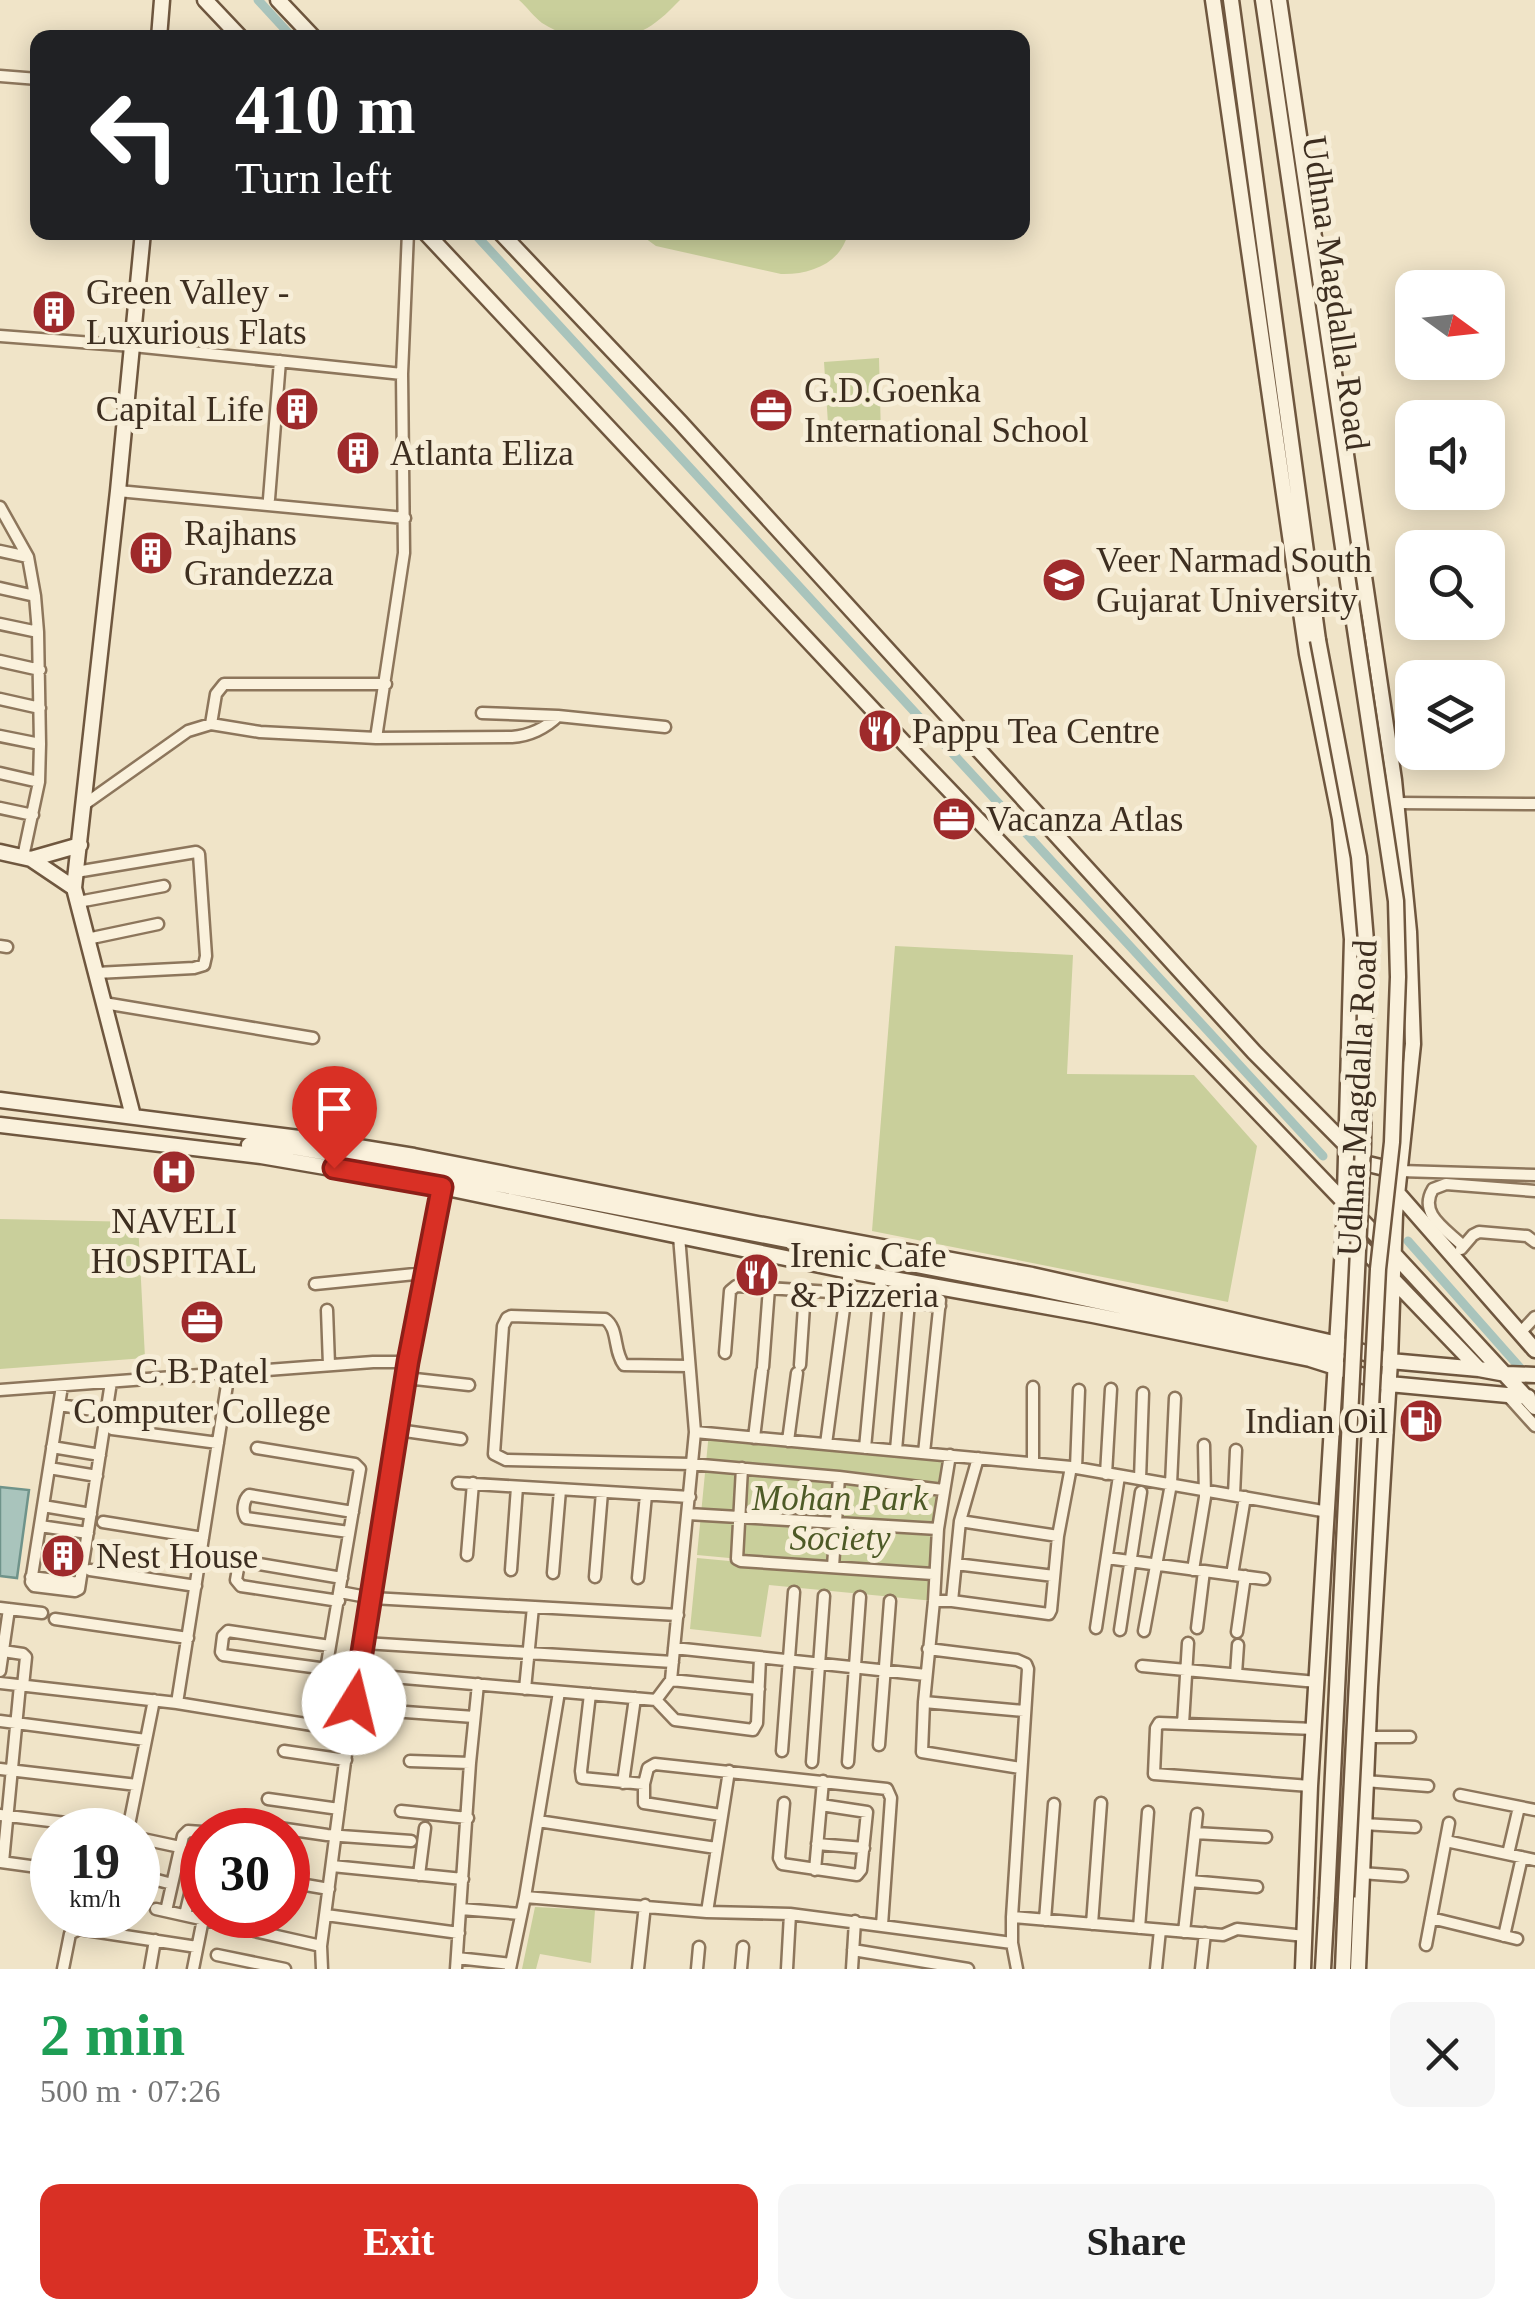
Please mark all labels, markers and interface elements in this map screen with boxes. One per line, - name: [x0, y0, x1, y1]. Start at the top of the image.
- icon: left: [70, 70, 200, 200]
- text: 410 m: [235, 71, 416, 148]
- street label: Udhna Magdalla Road: [1295, 133, 1377, 453]
- text: Turn left: [235, 153, 392, 203]
- north arrow: [1395, 270, 1505, 380]
- map controls: [1395, 270, 1505, 770]
- place label: Green Valley - Luxurious Flats: [86, 273, 307, 352]
- building icon: Green Valley - Luxurious Flats: [31, 289, 77, 335]
- place label: G.D.Goenka International School: [804, 371, 1089, 450]
- building icon: Capital Life: [274, 386, 320, 432]
- office icon: G.D.Goenka International School: [748, 387, 794, 433]
- place label: Capital Life: [96, 390, 264, 429]
- button: sound: [1395, 400, 1505, 510]
- building icon: Atlanta Eliza: [335, 430, 381, 476]
- place label: Atlanta Eliza: [390, 434, 574, 473]
- place label: Rajhans Grandezza: [184, 514, 334, 593]
- building icon: Rajhans Grandezza: [128, 530, 174, 576]
- button: search: [1395, 530, 1505, 640]
- place label: Veer Narmad South Gujarat University: [1096, 541, 1373, 620]
- school or university icon: Veer Narmad South Gujarat University: [1041, 557, 1087, 603]
- button: layers: [1395, 660, 1505, 770]
- restaurant icon: Pappu Tea Centre: [857, 708, 903, 754]
- place label: Pappu Tea Centre: [912, 712, 1160, 751]
- office icon: Vacanza Atlas: [931, 796, 977, 842]
- place label: Vacanza Atlas: [986, 800, 1183, 839]
- street label: Udhna Magdalla Road: [1329, 938, 1385, 1257]
- pin: [292, 1066, 377, 1169]
- icon: arrive: [307, 1081, 362, 1136]
- hospital icon: NAVELI HOSPITAL: [151, 1149, 197, 1195]
- place label: NAVELI HOSPITAL: [91, 1202, 257, 1281]
- place label: Irenic Cafe & Pizzeria: [790, 1236, 946, 1315]
- restaurant icon: Irenic Cafe & Pizzeria: [734, 1252, 780, 1298]
- office icon: C B Patel Computer College: [179, 1299, 225, 1345]
- place label: C B Patel Computer College: [73, 1352, 331, 1431]
- fuel station icon: Indian Oil: [1398, 1398, 1444, 1444]
- place label: Indian Oil: [1245, 1402, 1388, 1441]
- park label: Mohan Park Society: [751, 1479, 929, 1558]
- building icon: Nest House: [40, 1533, 86, 1579]
- place label: Nest House: [96, 1537, 258, 1576]
- position arrow: [302, 1651, 406, 1755]
- speed limit sign: 30: [180, 1808, 310, 1938]
- text: 19: [70, 1833, 120, 1889]
- text: km/h: [69, 1885, 121, 1912]
- text: 2 min: [40, 2002, 185, 2068]
- button: close: [1390, 2002, 1495, 2107]
- text: 500 m · 07:26: [40, 2073, 220, 2109]
- button: Exit: [40, 2184, 758, 2299]
- button: Share: [778, 2184, 1495, 2299]

